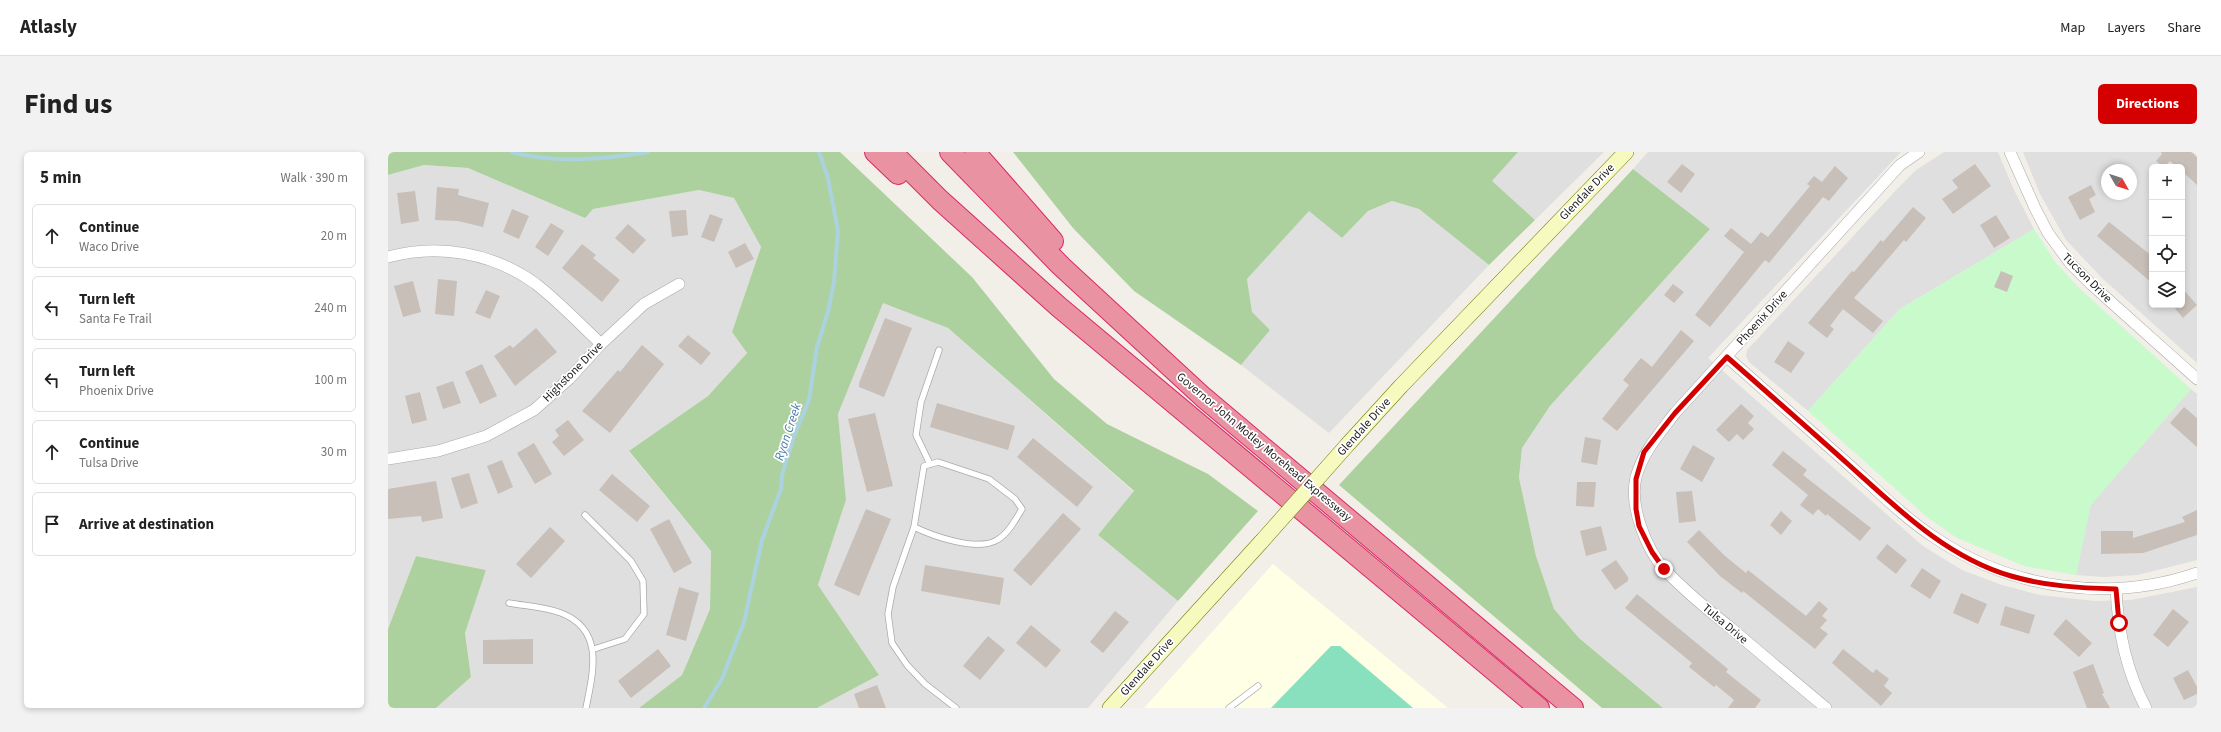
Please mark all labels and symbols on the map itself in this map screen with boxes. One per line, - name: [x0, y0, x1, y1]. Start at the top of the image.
- street label: Glendale Drive: [1555, 160, 1619, 224]
- north arrow: [2101, 164, 2137, 200]
- street label: Tucson Drive: [2058, 249, 2116, 307]
- street label: Phoenix Drive: [1733, 287, 1791, 349]
- street label: Highstone Drive: [539, 338, 607, 406]
- street label: Governor John Motley Morehead Expressway: [1173, 369, 1356, 526]
- street label: Glendale Drive: [1333, 394, 1395, 460]
- water label: Ryan Creek: [770, 400, 806, 463]
- route end: [1655, 560, 1673, 578]
- street label: Tulsa Drive: [1698, 600, 1752, 648]
- route start: [2110, 614, 2128, 632]
- street label: Glendale Drive: [1116, 634, 1178, 700]

